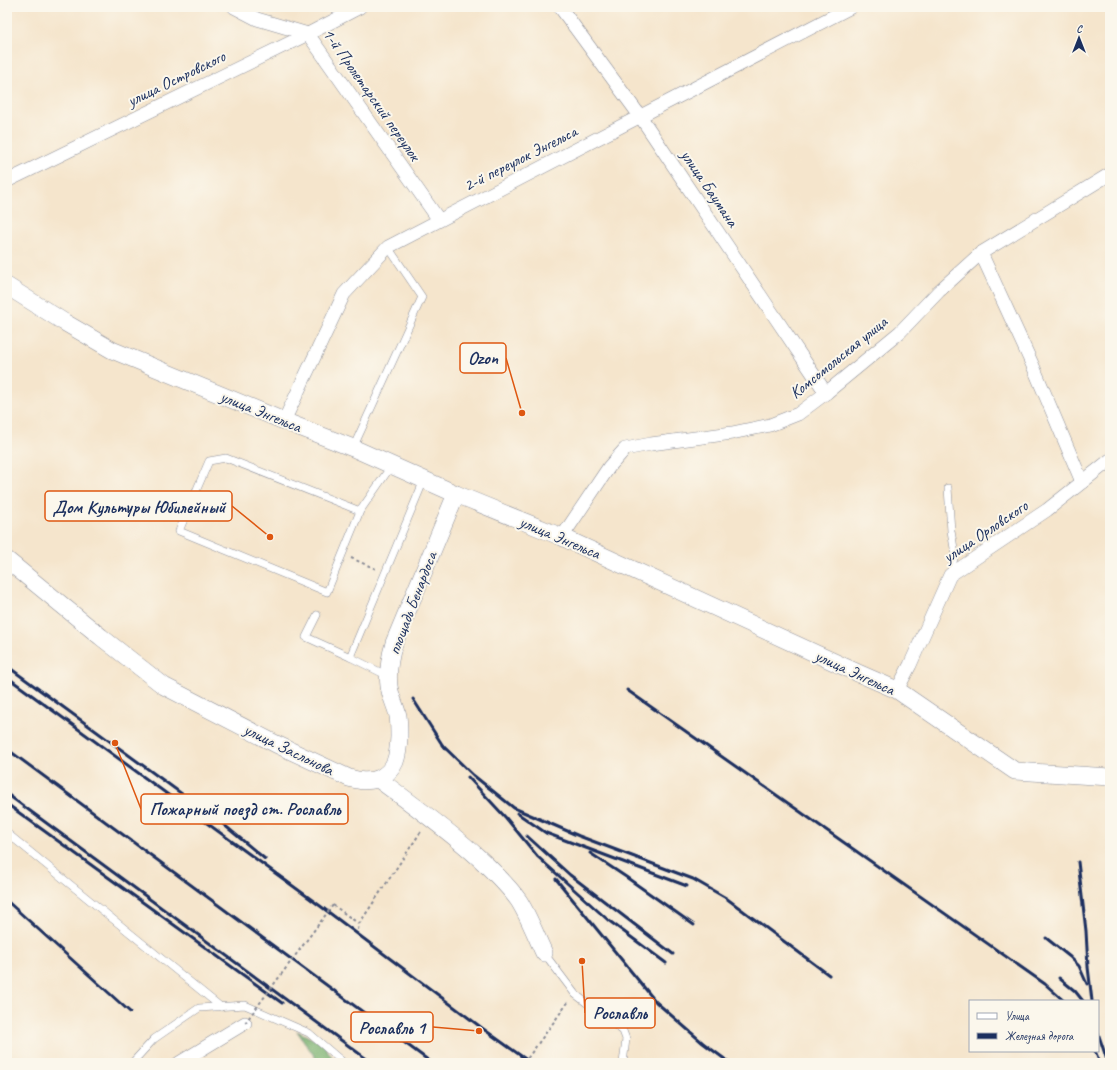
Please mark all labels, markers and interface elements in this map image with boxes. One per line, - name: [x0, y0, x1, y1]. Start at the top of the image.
- north arrow: [1059, 18, 1099, 58]
- text: С: [1076, 21, 1083, 35]
- street label: 1-й Пролетарский переулок: [318, 24, 426, 166]
- street label: улица Островского: [123, 45, 230, 112]
- street label: 2-й переулок Энгельса: [460, 120, 582, 196]
- street label: улица Баумана: [675, 145, 744, 232]
- street label: Комсомольская улица: [785, 311, 892, 403]
- callout: Ozon: [460, 343, 506, 373]
- text: Ozon: [468, 347, 499, 369]
- street label: улица Энгельса: [216, 385, 305, 438]
- callout: Дом Культуры Юбилейный: [45, 491, 232, 521]
- street label: улица Орловского: [938, 495, 1032, 568]
- text: Дом Культуры Юбилейный: [53, 496, 227, 518]
- street label: улица Энгельса: [515, 511, 604, 564]
- street label: площадь Бенардоса: [383, 547, 442, 658]
- street label: улица Энгельса: [811, 644, 899, 701]
- street label: улица Заслонова: [240, 718, 338, 781]
- callout: Пожарный поезд ст. Рославль: [141, 794, 348, 824]
- text: Пожарный поезд ст. Рославль: [149, 798, 342, 821]
- callout: Рославль: [585, 998, 655, 1028]
- legend: [969, 1000, 1099, 1052]
- text: Рославль: [593, 1002, 648, 1024]
- text: Улица: [1005, 1008, 1030, 1024]
- callout: Рославль 1: [351, 1012, 433, 1042]
- text: Рославль 1: [359, 1017, 427, 1039]
- text: Железная дорога: [1005, 1028, 1074, 1044]

